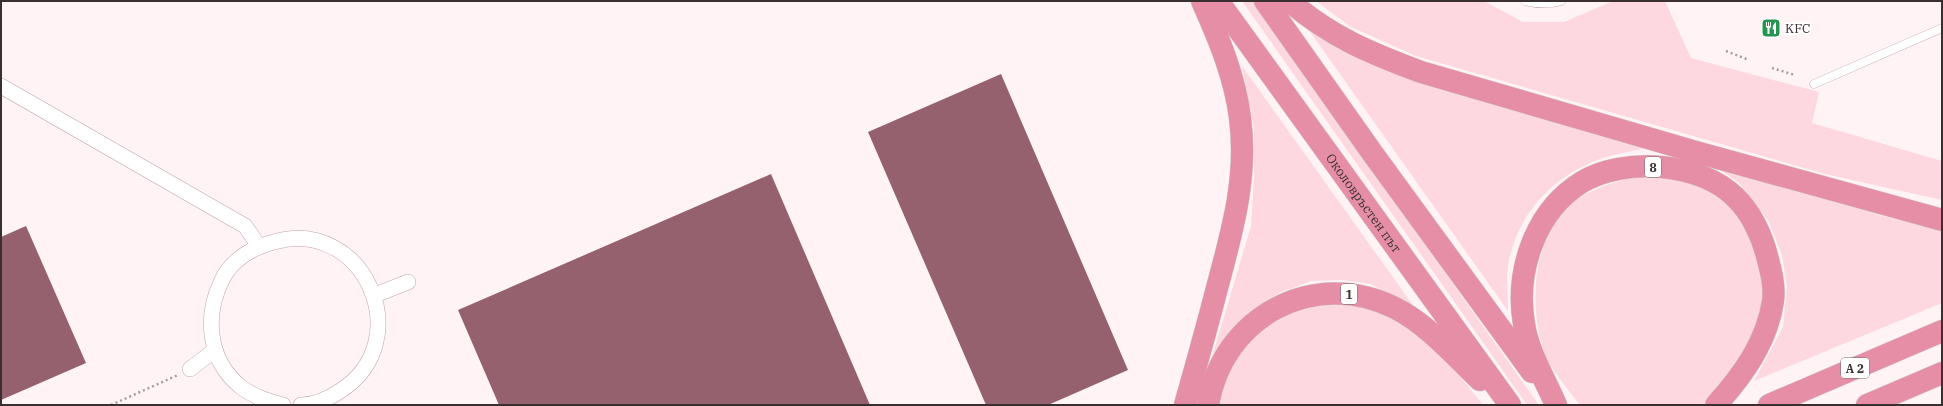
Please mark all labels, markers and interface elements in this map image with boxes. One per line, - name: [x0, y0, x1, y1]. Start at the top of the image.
- restaurant icon: KFC: [1760, 17, 1782, 39]
- place label: KFC: [1785, 20, 1811, 37]
- street label: Околовръстен път: [1322, 150, 1406, 256]
- road number: 8: [1645, 157, 1661, 177]
- road number: 1: [1341, 284, 1357, 304]
- road number: A 2: [1841, 358, 1869, 378]

